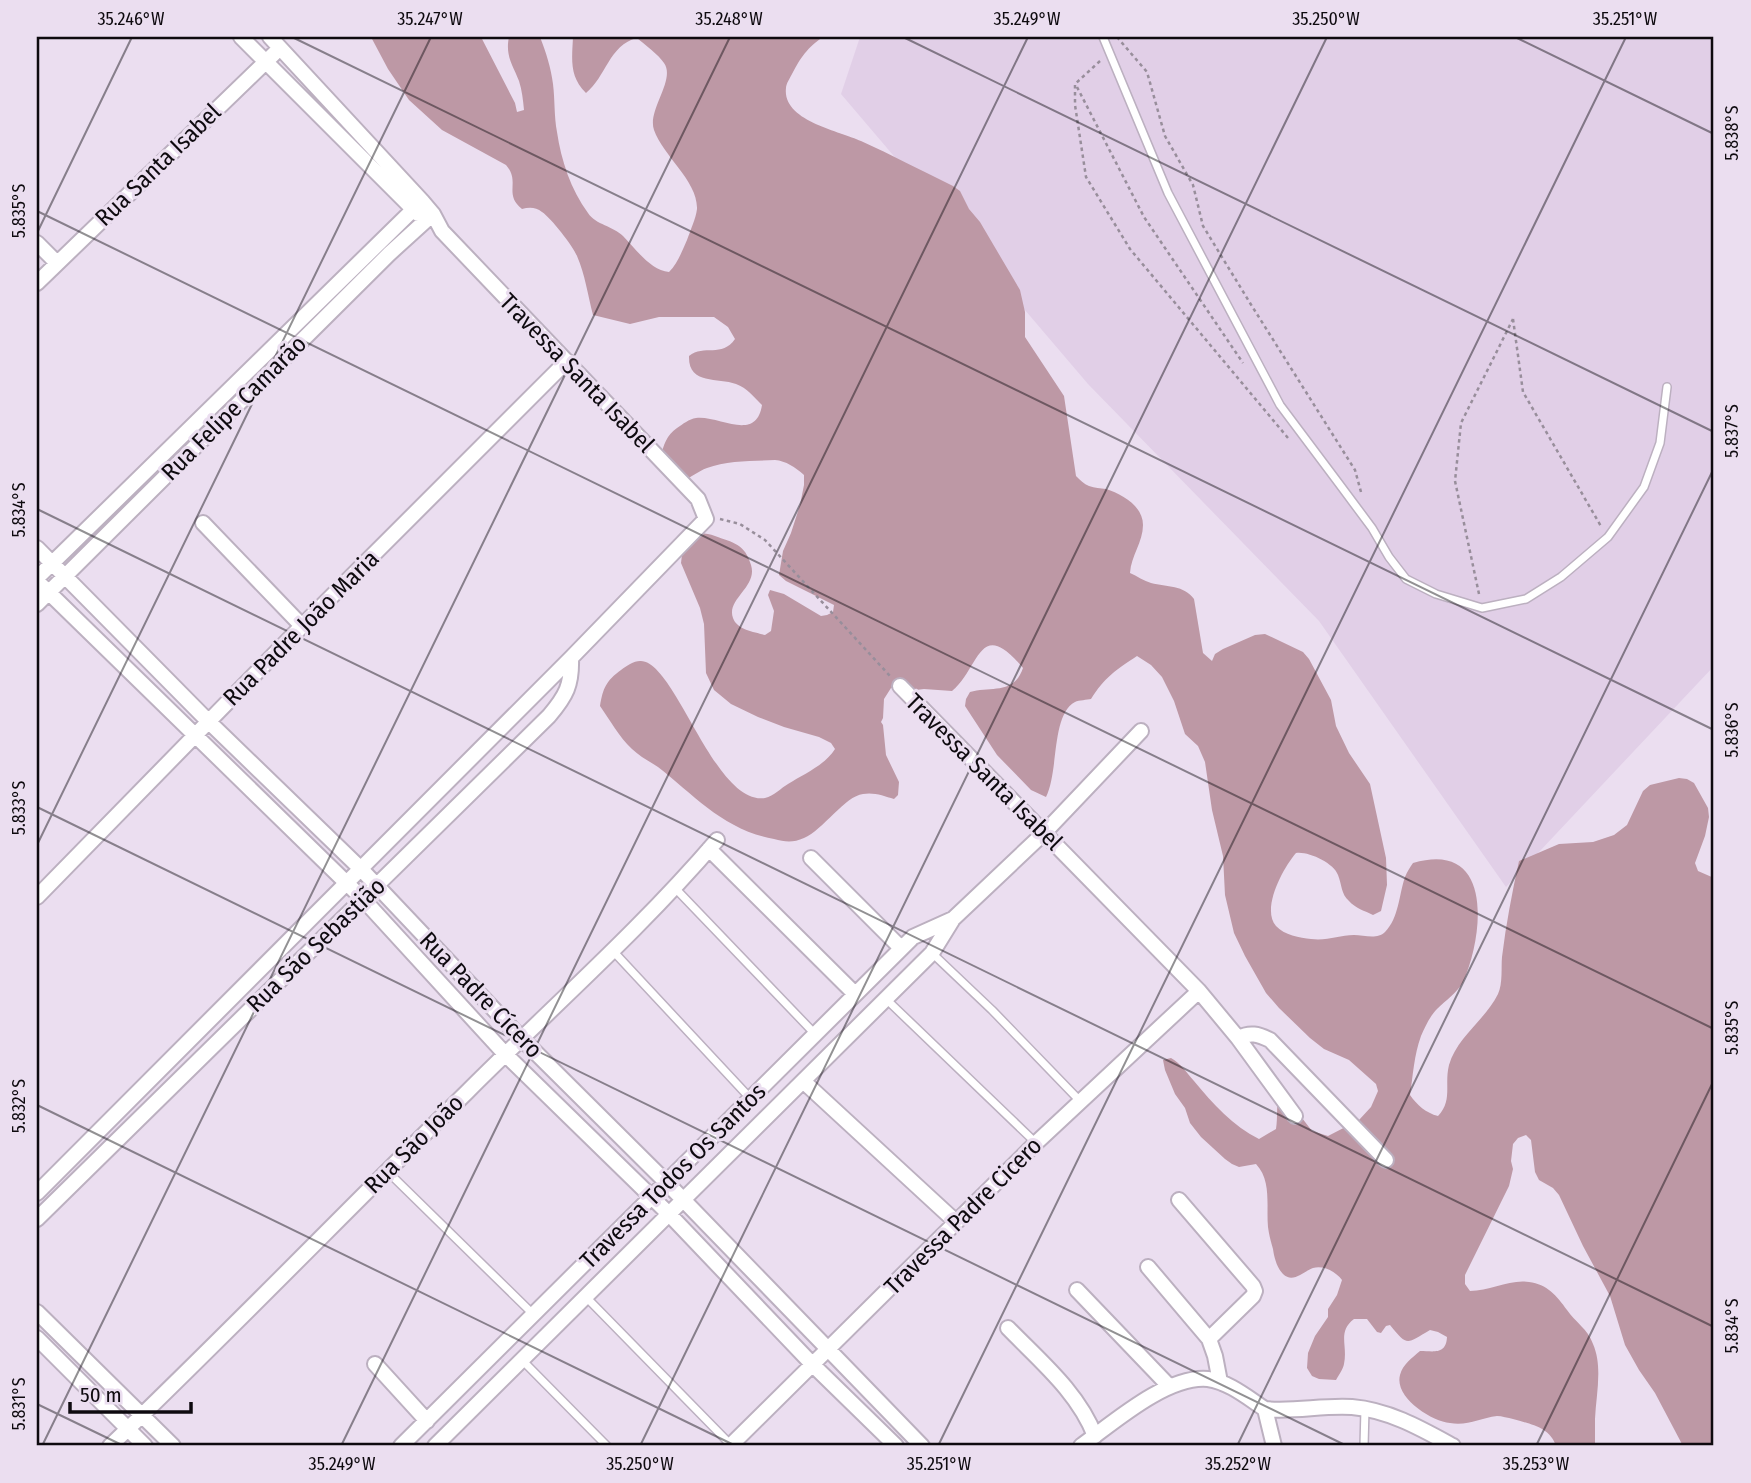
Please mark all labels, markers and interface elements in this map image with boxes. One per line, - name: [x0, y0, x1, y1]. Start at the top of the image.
- text: 35.246°W: [97, 8, 165, 30]
- text: 35.247°W: [397, 8, 463, 30]
- text: 35.248°W: [695, 8, 763, 30]
- text: 35.249°W: [994, 8, 1061, 30]
- text: 35.250°W: [1292, 8, 1360, 30]
- text: 35.251°W: [1593, 8, 1658, 30]
- street label: Rua Santa Isabel: [89, 98, 227, 232]
- text: 5.838°S: [1721, 105, 1743, 161]
- text: 5.835°S: [8, 184, 30, 238]
- street label: Travessa Santa Isabel: [494, 288, 660, 458]
- street label: Rua Felipe Camarão: [156, 330, 312, 486]
- text: 5.837°S: [1721, 404, 1743, 458]
- text: 5.834°S: [8, 482, 30, 538]
- street label: Rua Padre João Maria: [218, 545, 384, 711]
- street label: Travessa Santa Isabel: [900, 688, 1068, 856]
- text: 5.836°S: [1721, 702, 1743, 758]
- text: 5.833°S: [8, 781, 30, 835]
- street label: Rua São Sebastião: [241, 872, 391, 1018]
- street label: Rua Padre Cícero: [414, 926, 548, 1064]
- text: 5.835°S: [1721, 1001, 1743, 1055]
- street label: Travessa Todos Os Santos: [574, 1077, 772, 1275]
- text: 5.832°S: [8, 1079, 30, 1133]
- street label: Rua São João: [359, 1089, 469, 1199]
- street label: Travessa Padre Cicero: [879, 1132, 1047, 1300]
- text: 5.834°S: [1721, 1298, 1743, 1354]
- scale bar: [70, 1371, 191, 1415]
- text: 5.831°S: [8, 1377, 30, 1431]
- text: 50 m: [80, 1382, 122, 1408]
- text: 35.249°W: [309, 1453, 376, 1475]
- text: 35.250°W: [606, 1453, 674, 1475]
- text: 35.251°W: [907, 1453, 972, 1475]
- text: 35.252°W: [1205, 1453, 1272, 1475]
- text: 35.253°W: [1503, 1453, 1570, 1475]

